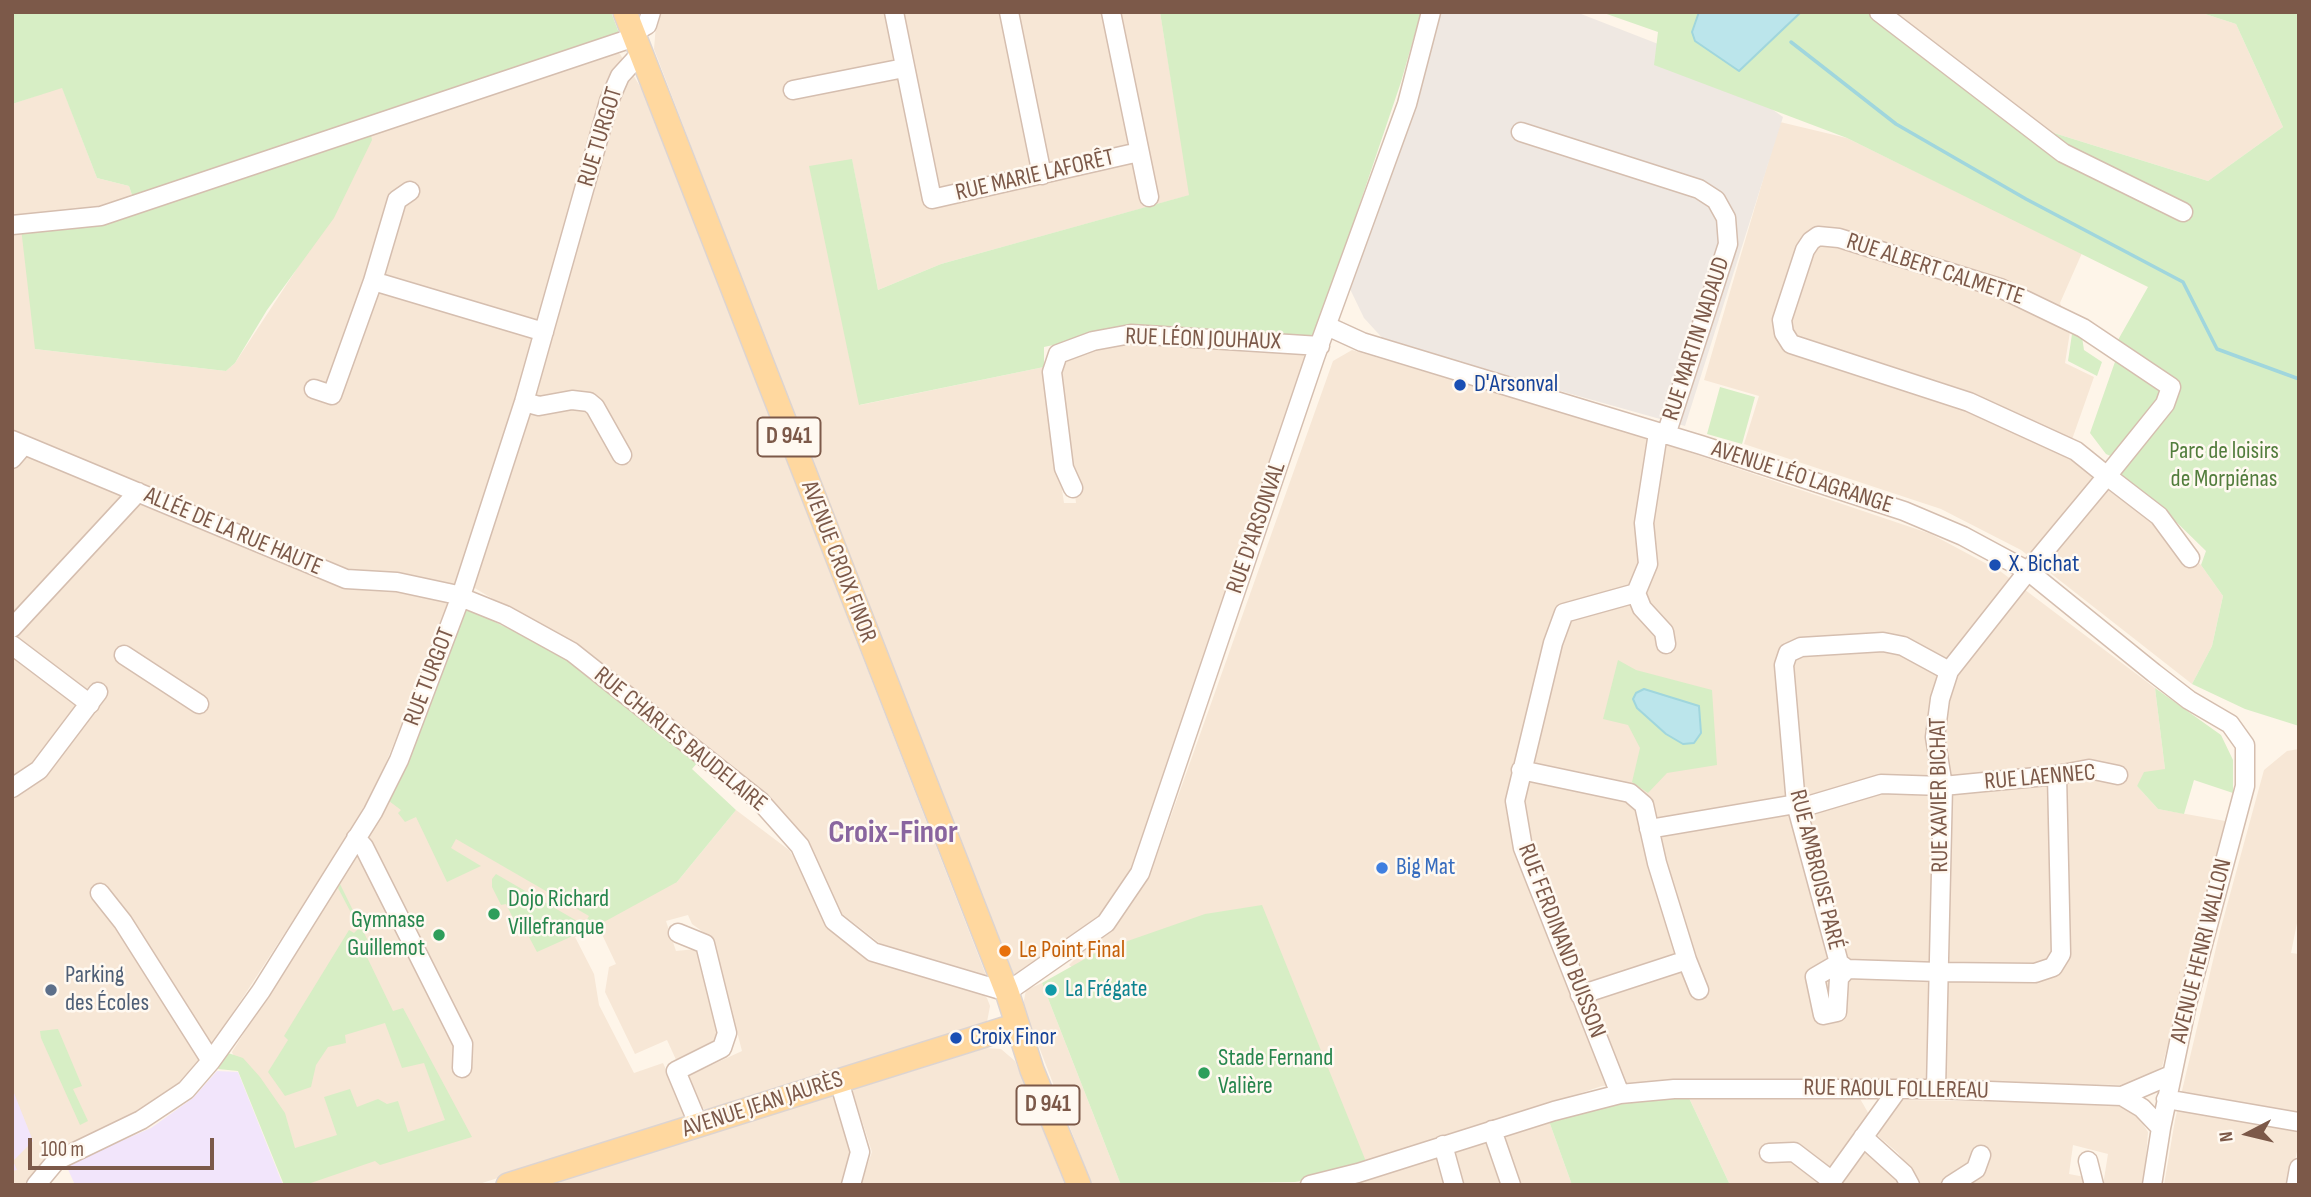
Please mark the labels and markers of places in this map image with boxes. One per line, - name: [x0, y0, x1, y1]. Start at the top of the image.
- place label: D'Arsonval: [1474, 371, 1558, 399]
- marker: D'Arsonval: [1452, 377, 1468, 393]
- place label: X. Bichat: [2009, 551, 2079, 579]
- marker: X. Bichat: [1987, 557, 2003, 573]
- place label: Big Mat: [1396, 854, 1455, 882]
- marker: Big Mat: [1374, 860, 1390, 876]
- place label: Dojo Richard Villefranque: [508, 886, 609, 942]
- marker: Dojo Richard Villefranque: [486, 906, 502, 922]
- place label: Gymnase Guillemot: [347, 907, 425, 963]
- marker: Gymnase Guillemot: [431, 927, 447, 943]
- place label: Le Point Final: [1019, 937, 1125, 965]
- marker: Le Point Final: [997, 943, 1013, 959]
- place label: Parking des Écoles: [65, 962, 149, 1018]
- place label: La Frégate: [1065, 976, 1147, 1004]
- marker: Parking des Écoles: [43, 982, 59, 998]
- marker: La Frégate: [1043, 982, 1059, 998]
- place label: Croix Finor: [970, 1024, 1056, 1052]
- marker: Croix Finor: [948, 1030, 964, 1046]
- place label: Stade Fernand Valière: [1218, 1045, 1333, 1101]
- marker: Stade Fernand Valière: [1196, 1065, 1212, 1081]

